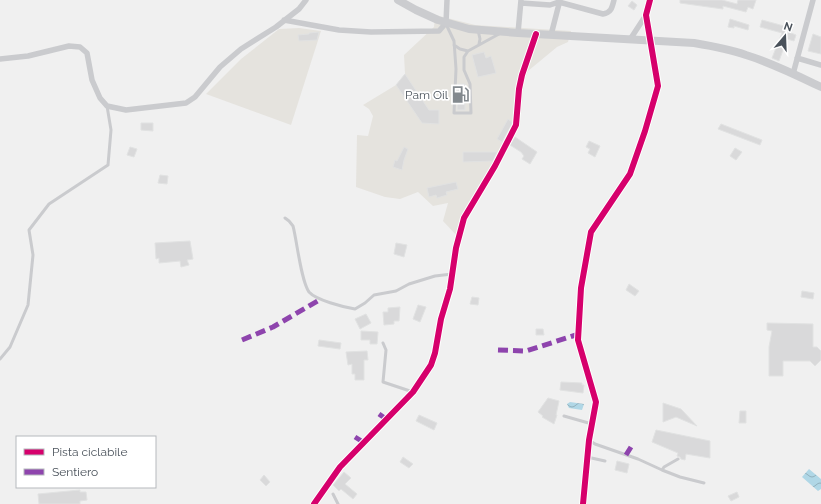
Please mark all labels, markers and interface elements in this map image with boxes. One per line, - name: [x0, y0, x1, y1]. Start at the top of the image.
- north arrow: [765, 16, 805, 56]
- text: N: [782, 20, 794, 35]
- fuel station icon: Pam Oil: [451, 85, 471, 105]
- place label: Pam Oil: [405, 88, 449, 102]
- legend: [16, 436, 156, 488]
- text: Pista ciclabile: [52, 445, 127, 459]
- text: Sentiero: [52, 465, 98, 479]

